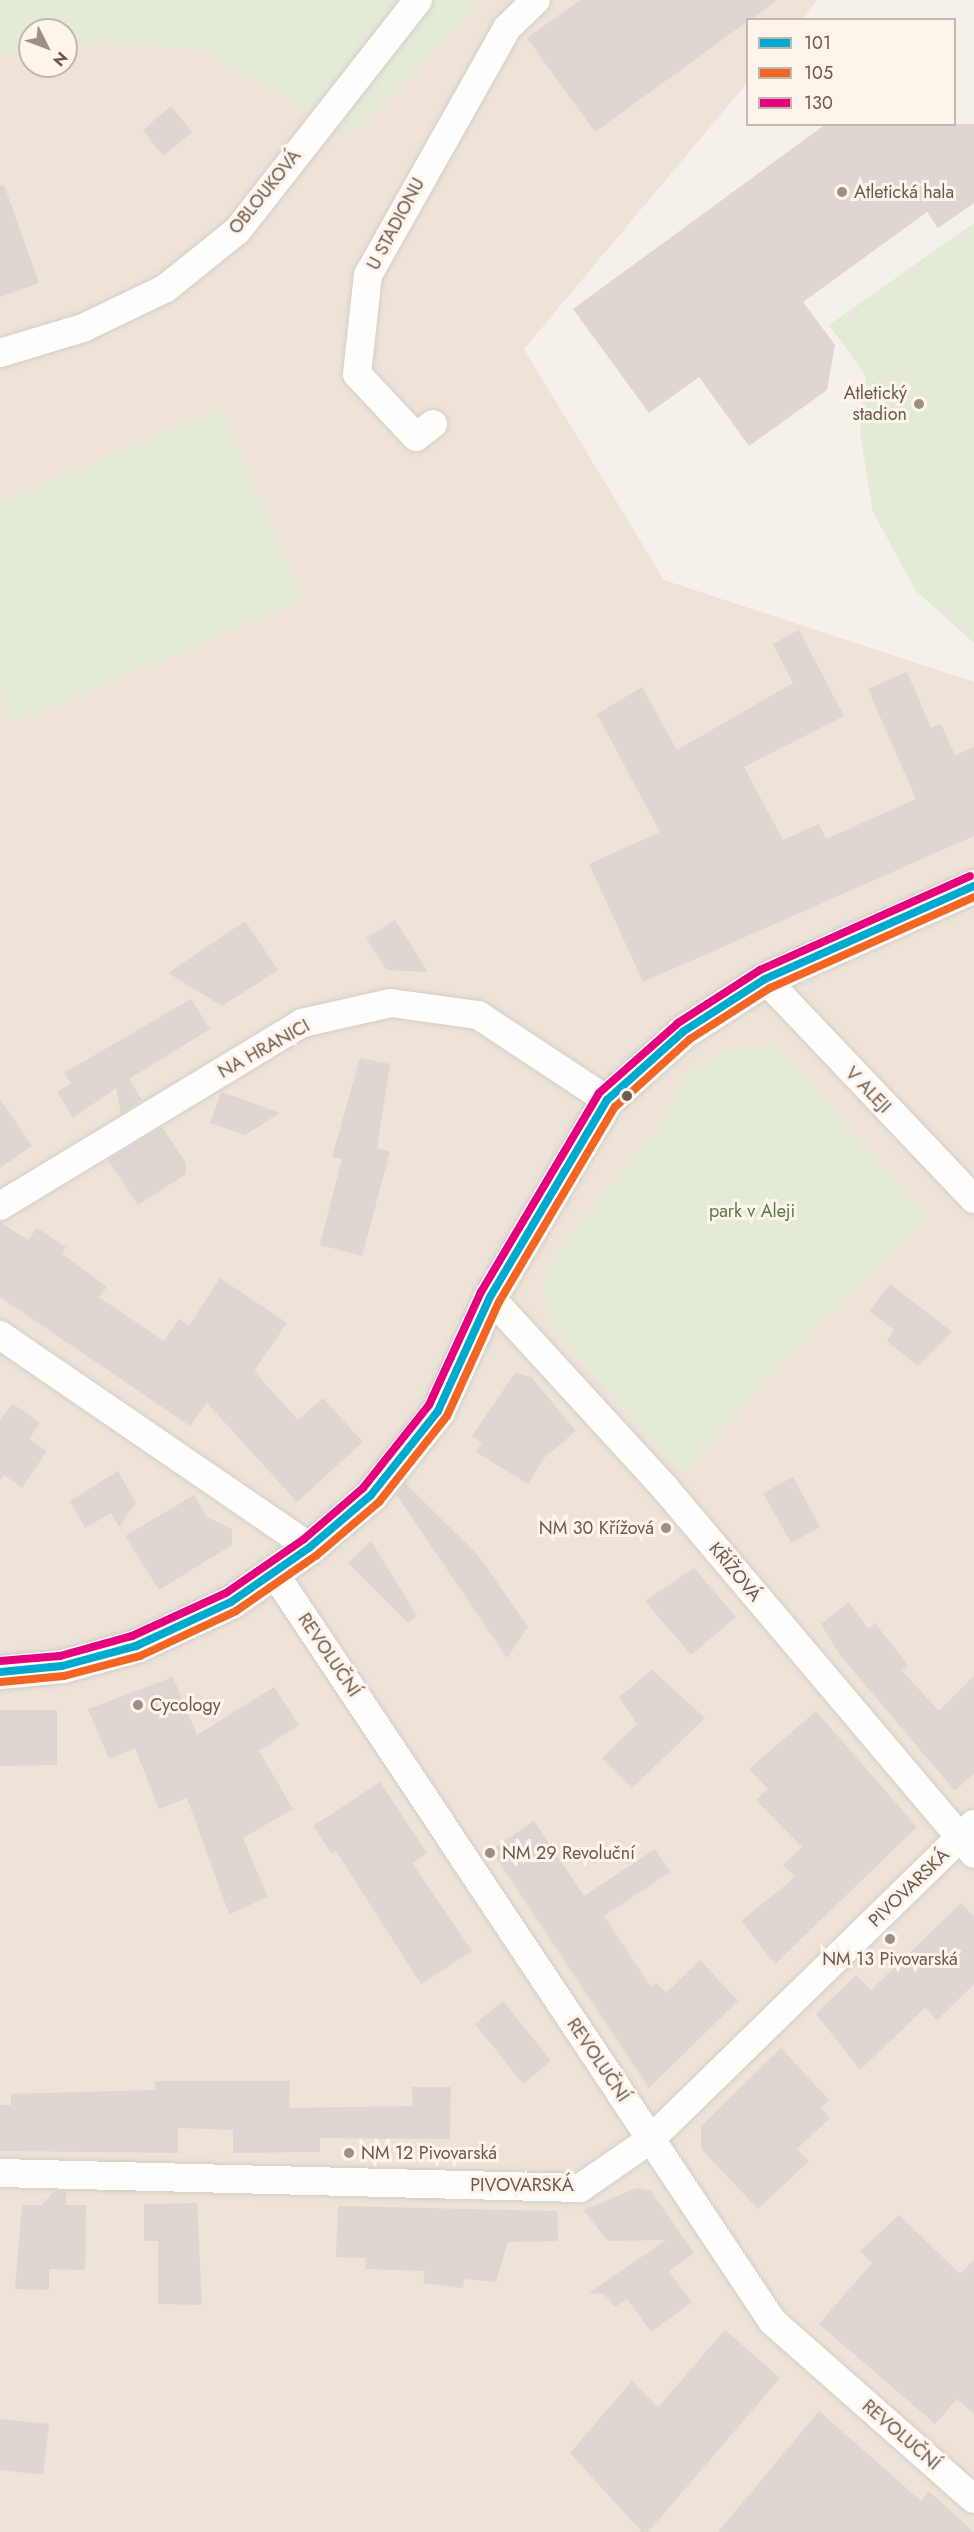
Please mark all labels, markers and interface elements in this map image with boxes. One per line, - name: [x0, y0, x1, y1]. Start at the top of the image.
- north arrow: [18, 18, 78, 78]
- legend: [746, 18, 956, 126]
- text: 101: [804, 30, 831, 56]
- text: N: [47, 47, 73, 71]
- text: 105: [804, 60, 833, 86]
- text: 130: [804, 90, 833, 116]
- street label: OBLOUKOVÁ: [224, 145, 306, 239]
- street label: U STADIONU: [363, 174, 429, 274]
- place label: Atletická hala: [854, 181, 954, 203]
- marker: Atletická hala: [835, 185, 849, 199]
- place label: Atletický stadion: [844, 383, 907, 426]
- marker: Atletický stadion: [912, 397, 926, 411]
- street label: NA HRANICI: [215, 1015, 313, 1083]
- street label: V ALEJI: [841, 1062, 895, 1118]
- unlabelled marker: [621, 1090, 633, 1102]
- park label: park v Aleji: [709, 1200, 795, 1222]
- place label: NM 30 Křížová: [539, 1517, 654, 1539]
- marker: NM 30 Křížová: [659, 1521, 673, 1535]
- street label: KŘÍŽOVÁ: [704, 1538, 766, 1606]
- street label: REVOLUČNÍ: [293, 1609, 365, 1701]
- place label: Cycology: [150, 1694, 221, 1716]
- marker: Cycology: [131, 1698, 145, 1712]
- place label: NM 29 Revoluční: [502, 1842, 635, 1864]
- street label: PIVOVARSKÁ: [864, 1844, 954, 1932]
- marker: NM 29 Revoluční: [483, 1846, 497, 1860]
- marker: NM 13 Pivovarská: [883, 1932, 897, 1946]
- place label: NM 13 Pivovarská: [822, 1948, 958, 1970]
- street label: REVOLUČNÍ: [562, 2014, 634, 2106]
- place label: NM 12 Pivovarská: [361, 2142, 497, 2164]
- marker: NM 12 Pivovarská: [342, 2146, 356, 2160]
- street label: PIVOVARSKÁ: [470, 2174, 574, 2196]
- street label: REVOLUČNÍ: [858, 2395, 944, 2475]

